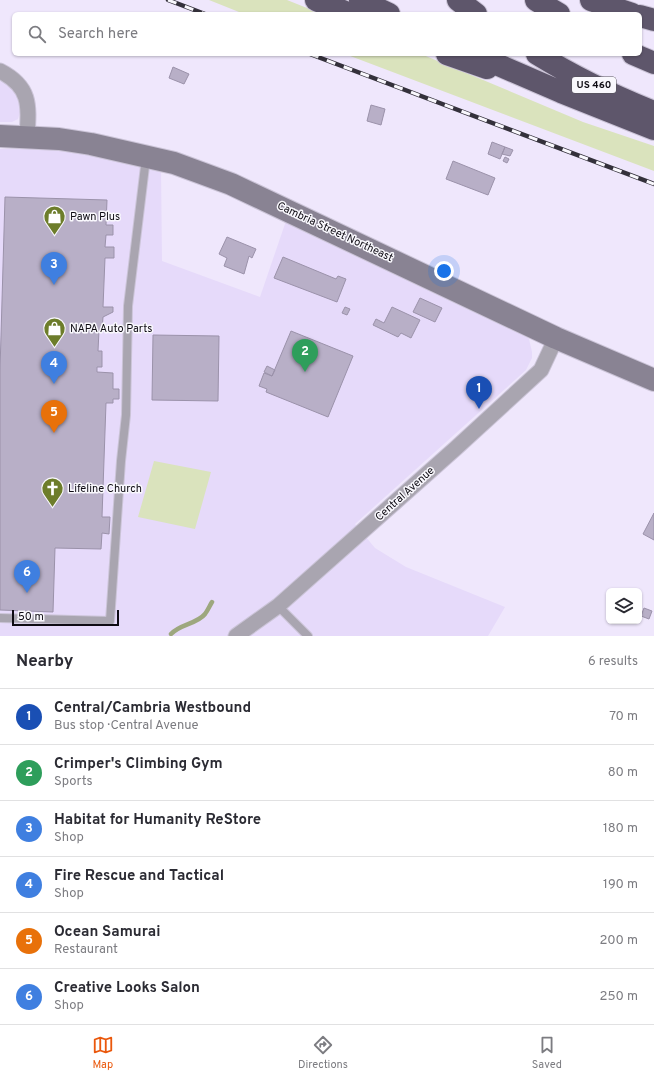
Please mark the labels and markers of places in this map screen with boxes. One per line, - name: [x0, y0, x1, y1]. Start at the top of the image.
- shop icon: Pawn Plus: [41, 204, 67, 237]
- place label: Pawn Plus: [70, 210, 120, 224]
- pin: 3: [41, 252, 67, 285]
- shop icon: NAPA Auto Parts: [42, 316, 68, 349]
- place label: NAPA Auto Parts: [70, 322, 152, 336]
- pin: 2: [292, 339, 318, 372]
- pin: 4: [41, 351, 67, 384]
- pin: 1: [466, 376, 492, 409]
- pin: 5: [41, 400, 67, 433]
- church icon: Lifeline Church: [39, 476, 65, 509]
- place label: Lifeline Church: [68, 482, 142, 496]
- pin: 6: [14, 560, 40, 593]

